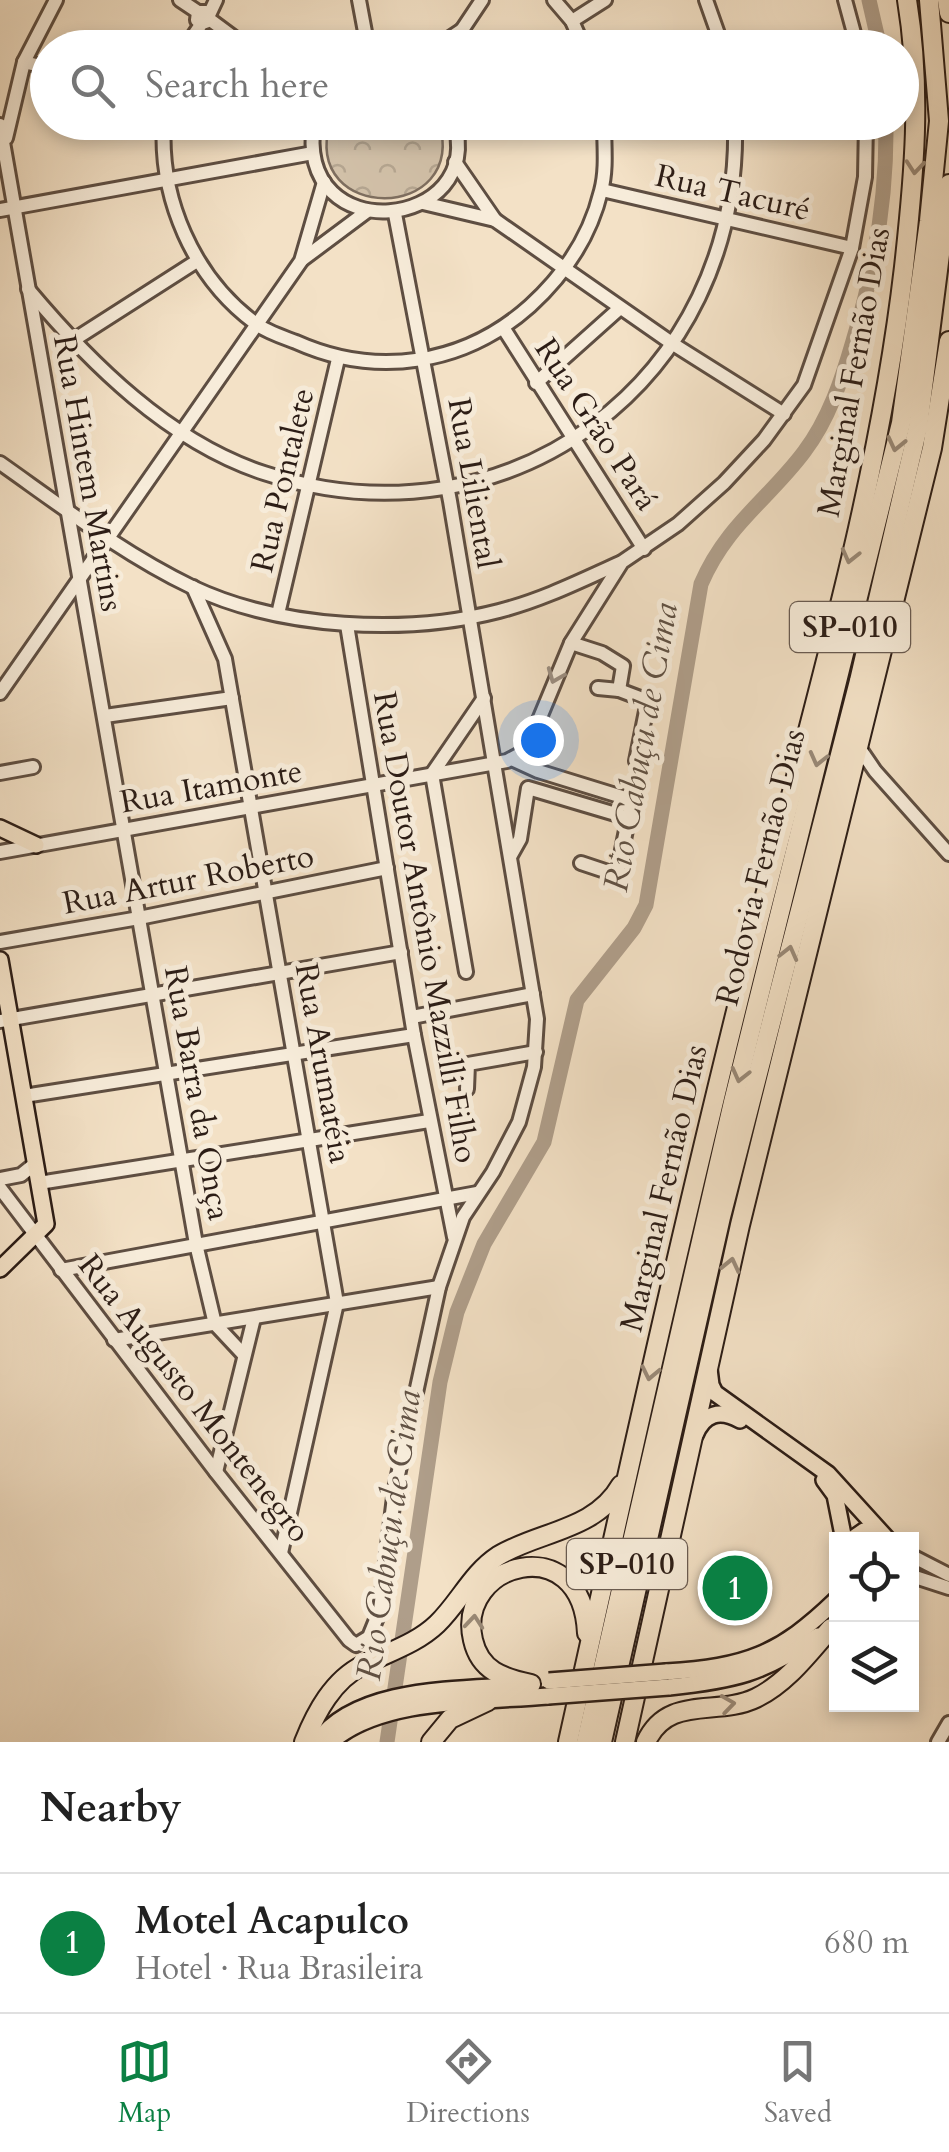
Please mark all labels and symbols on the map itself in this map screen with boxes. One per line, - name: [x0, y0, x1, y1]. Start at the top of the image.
- street label: Rua Tacuré: [651, 154, 815, 232]
- one-way arrow: [904, 159, 926, 175]
- street label: Marginal Fernão Dias: [807, 224, 901, 520]
- street label: Rua Grão Pará: [524, 330, 668, 519]
- street label: Rua Hintem Martins: [42, 331, 134, 615]
- street label: Rua Pontalete: [240, 384, 326, 577]
- street label: Rua Liliental: [436, 394, 510, 572]
- one-way arrow: [887, 435, 908, 452]
- one-way arrow: [841, 547, 862, 564]
- water label: Rio Cabuçu de Cima: [592, 599, 690, 896]
- road number: SP-010: [790, 602, 910, 652]
- one-way arrow: [547, 666, 567, 684]
- street label: Rua Doutor Antônio Mazzilli Filho: [362, 688, 488, 1166]
- your location: [513, 715, 564, 766]
- street label: Rodovia Fernão Dias: [705, 724, 817, 1010]
- street label: Rua Itamonte: [117, 749, 306, 825]
- one-way arrow: [808, 750, 829, 767]
- street label: Rua Artur Roberto: [59, 834, 317, 926]
- one-way arrow: [777, 945, 798, 962]
- street label: Rua Arumatéia: [284, 960, 362, 1167]
- street label: Rua Barra da Onça: [153, 963, 241, 1224]
- street label: Marginal Fernão Dias: [610, 1040, 718, 1336]
- one-way arrow: [731, 1066, 752, 1083]
- street label: Rua Augusto Montenegro: [68, 1245, 321, 1552]
- one-way arrow: [719, 1257, 740, 1274]
- one-way arrow: [641, 1364, 662, 1381]
- water label: Rio Cabuçu de Cima: [345, 1387, 433, 1684]
- road number: SP-010: [567, 1539, 687, 1589]
- pin: 1: [702, 1550, 768, 1626]
- one-way arrow: [463, 1614, 485, 1630]
- one-way arrow: [720, 1695, 737, 1716]

